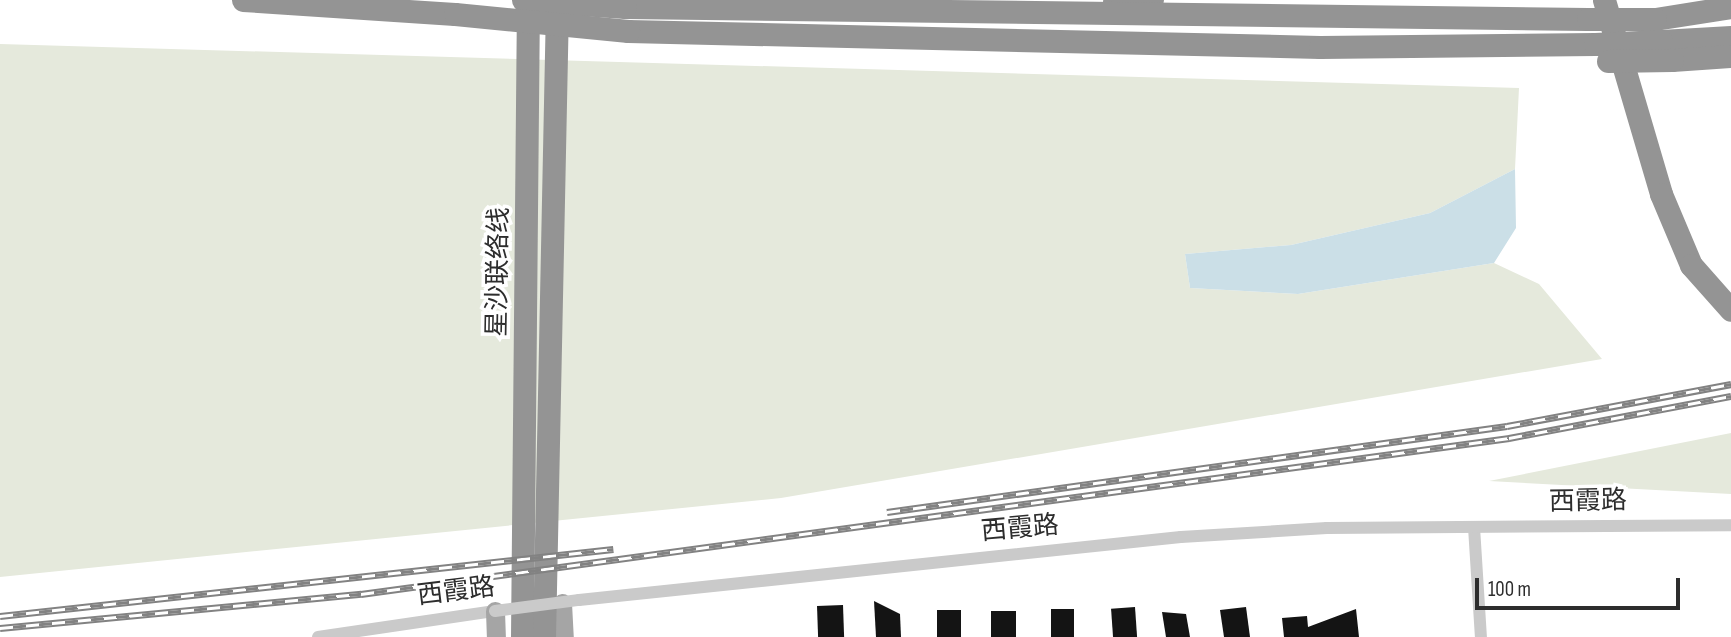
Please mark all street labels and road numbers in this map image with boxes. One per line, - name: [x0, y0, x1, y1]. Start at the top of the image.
- street label: 星沙联络线: [482, 207, 516, 337]
- street label: 西霞路: [1549, 486, 1627, 518]
- street label: 西霞路: [980, 510, 1060, 548]
- street label: 西霞路: [415, 572, 497, 612]

